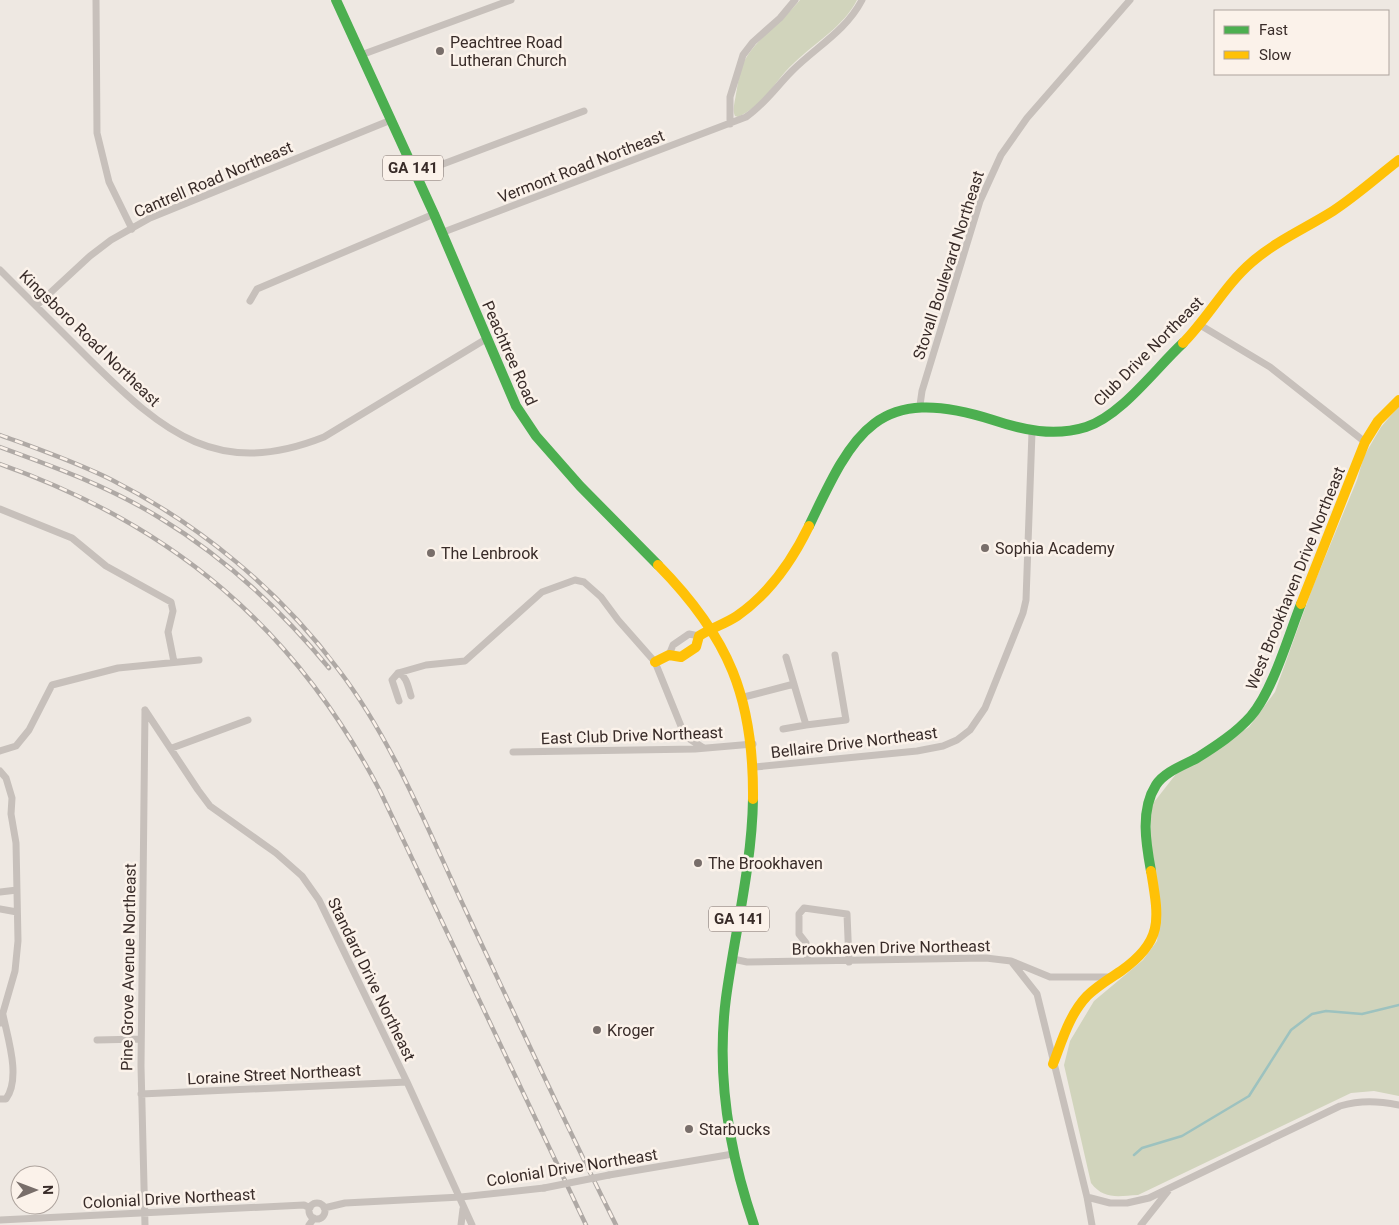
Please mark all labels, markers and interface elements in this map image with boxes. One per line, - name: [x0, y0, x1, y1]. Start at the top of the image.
- legend: [1214, 10, 1389, 75]
- text: Fast: [1259, 21, 1288, 39]
- place label: Peachtree Road Lutheran Church: [450, 33, 567, 70]
- marker: Peachtree Road Lutheran Church: [434, 45, 446, 57]
- text: Slow: [1259, 46, 1291, 64]
- street label: Vermont Road Northeast: [495, 126, 667, 207]
- street label: Cantrell Road Northeast: [131, 137, 295, 222]
- road number: GA 141: [383, 156, 443, 180]
- street label: Stovall Boulevard Northeast: [909, 168, 988, 362]
- street label: Kingsboro Road Northeast: [15, 266, 164, 411]
- street label: Club Drive Northeast: [1090, 293, 1207, 410]
- street label: Peachtree Road: [478, 298, 541, 408]
- street label: West Brookhaven Drive Northeast: [1242, 464, 1349, 692]
- place label: Sophia Academy: [995, 539, 1115, 558]
- marker: Sophia Academy: [979, 542, 991, 554]
- place label: The Lenbrook: [441, 544, 539, 563]
- marker: The Lenbrook: [425, 547, 437, 559]
- street label: East Club Drive Northeast: [541, 723, 723, 748]
- street label: Bellaire Drive Northeast: [770, 723, 938, 762]
- place label: The Brookhaven: [708, 854, 823, 873]
- marker: The Brookhaven: [692, 857, 704, 869]
- street label: Pine Grove Avenue Northeast: [117, 863, 140, 1071]
- street label: Standard Drive Northeast: [324, 894, 419, 1064]
- road number: GA 141: [709, 906, 769, 932]
- street label: Brookhaven Drive Northeast: [791, 936, 991, 959]
- place label: Kroger: [607, 1021, 655, 1040]
- marker: Kroger: [591, 1024, 603, 1036]
- street label: Loraine Street Northeast: [187, 1060, 361, 1089]
- place label: Starbucks: [699, 1120, 770, 1139]
- marker: Starbucks: [683, 1123, 695, 1135]
- street label: Colonial Drive Northeast: [485, 1145, 659, 1190]
- north arrow: [10, 1165, 60, 1215]
- street label: Colonial Drive Northeast: [82, 1184, 256, 1213]
- text: N: [40, 1185, 56, 1195]

